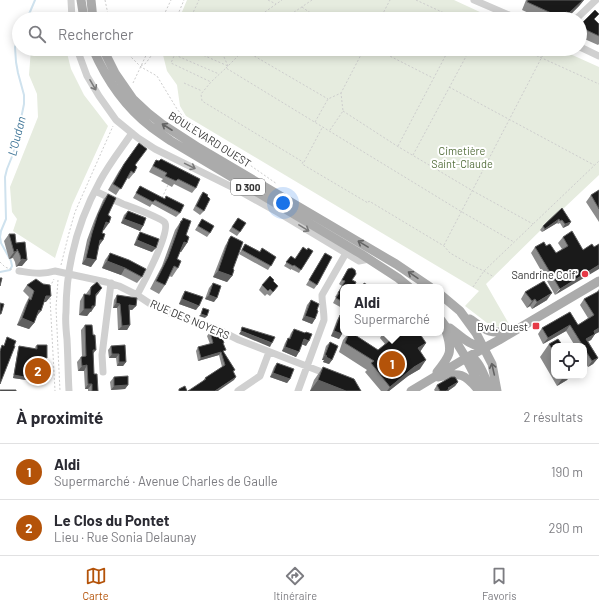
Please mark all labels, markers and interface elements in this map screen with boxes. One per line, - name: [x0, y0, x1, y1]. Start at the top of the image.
- search box: [12, 12, 587, 56]
- icon: search: [26, 23, 48, 45]
- text: Rechercher: [58, 25, 134, 43]
- one-way arrow: [89, 79, 97, 91]
- street label: BOULEVARD OUEST: [166, 108, 254, 170]
- water label: L'Oudan: [4, 115, 28, 157]
- one-way arrow: [162, 123, 173, 131]
- park label: Cimetière Saint-Claude: [431, 144, 493, 170]
- one-way arrow: [184, 163, 196, 170]
- road number: D 300: [231, 179, 265, 195]
- your location: [273, 193, 293, 213]
- one-way arrow: [298, 224, 309, 232]
- one-way arrow: [357, 240, 369, 248]
- place label: Sandrine Coif': [511, 268, 578, 281]
- marker: Sandrine Coif': [580, 269, 590, 279]
- one-way arrow: [407, 271, 419, 279]
- popup: [340, 284, 444, 336]
- text: Aldi: [354, 293, 380, 311]
- street label: RUE DES NOYERS: [148, 296, 232, 342]
- text: Supermarché: [354, 311, 430, 327]
- place label: Bvd. Ouest: [477, 320, 528, 333]
- marker: Bvd. Ouest: [531, 321, 541, 331]
- map controls: [551, 343, 587, 379]
- button: locate: [551, 343, 587, 379]
- pin: 1: [379, 349, 405, 379]
- pin: 2: [25, 356, 51, 386]
- one-way arrow: [488, 363, 496, 376]
- text: À proximité: [16, 407, 103, 427]
- text: 2 résultats: [523, 409, 583, 425]
- text: Aldi: [54, 455, 80, 473]
- text: 1: [27, 464, 31, 480]
- text: 190 m: [551, 464, 583, 480]
- text: Supermarché · Avenue Charles de Gaulle: [54, 473, 278, 489]
- text: Le Clos du Pontet: [54, 511, 170, 529]
- text: 2: [25, 520, 33, 536]
- text: 290 m: [549, 520, 583, 536]
- text: Lieu · Rue Sonia Delaunay: [54, 529, 196, 545]
- tab: Carte: [82, 565, 109, 602]
- tab: Itinéraire: [273, 565, 317, 602]
- tab: Favoris: [482, 565, 517, 602]

